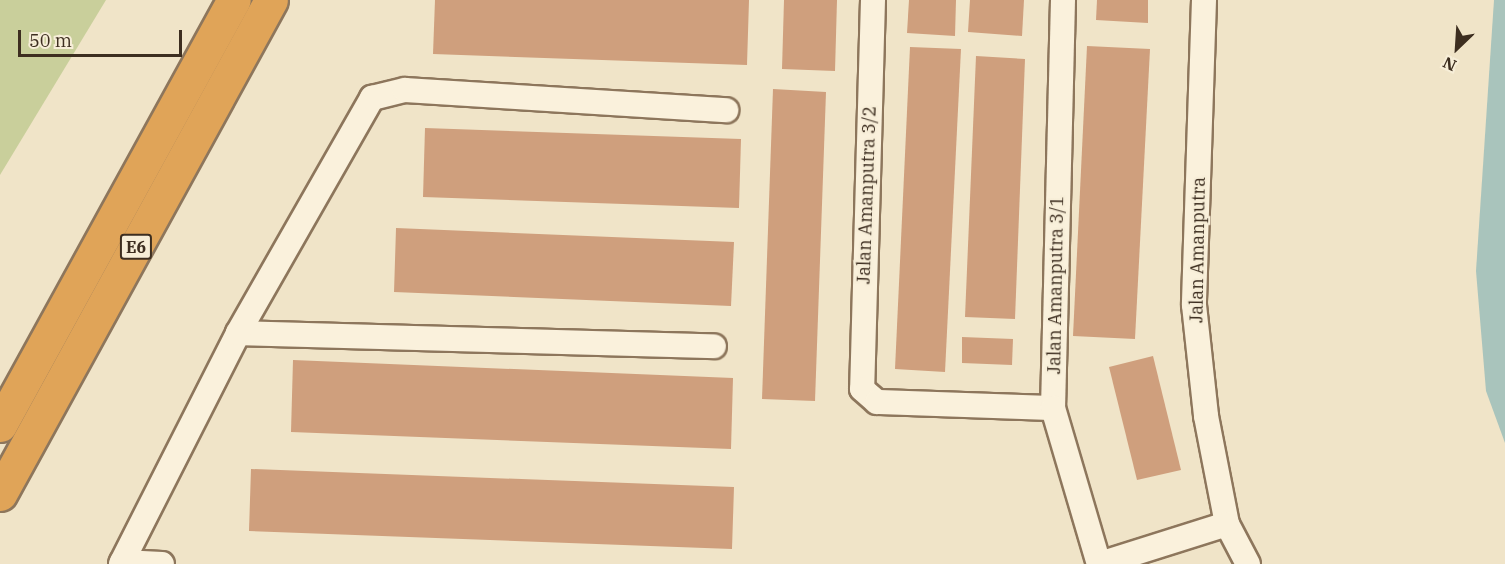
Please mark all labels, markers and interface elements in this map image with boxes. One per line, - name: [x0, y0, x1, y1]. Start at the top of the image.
- scale bar: [21, 18, 184, 56]
- north arrow: [1427, 18, 1487, 78]
- text: 50 m: [29, 29, 72, 52]
- text: N: [1439, 53, 1459, 76]
- street label: Jalan Amanputra 3/2: [853, 105, 881, 285]
- street label: Jalan Amanputra: [1186, 177, 1210, 323]
- street label: Jalan Amanputra 3/1: [1044, 196, 1068, 374]
- road number: E6: [120, 234, 152, 260]

